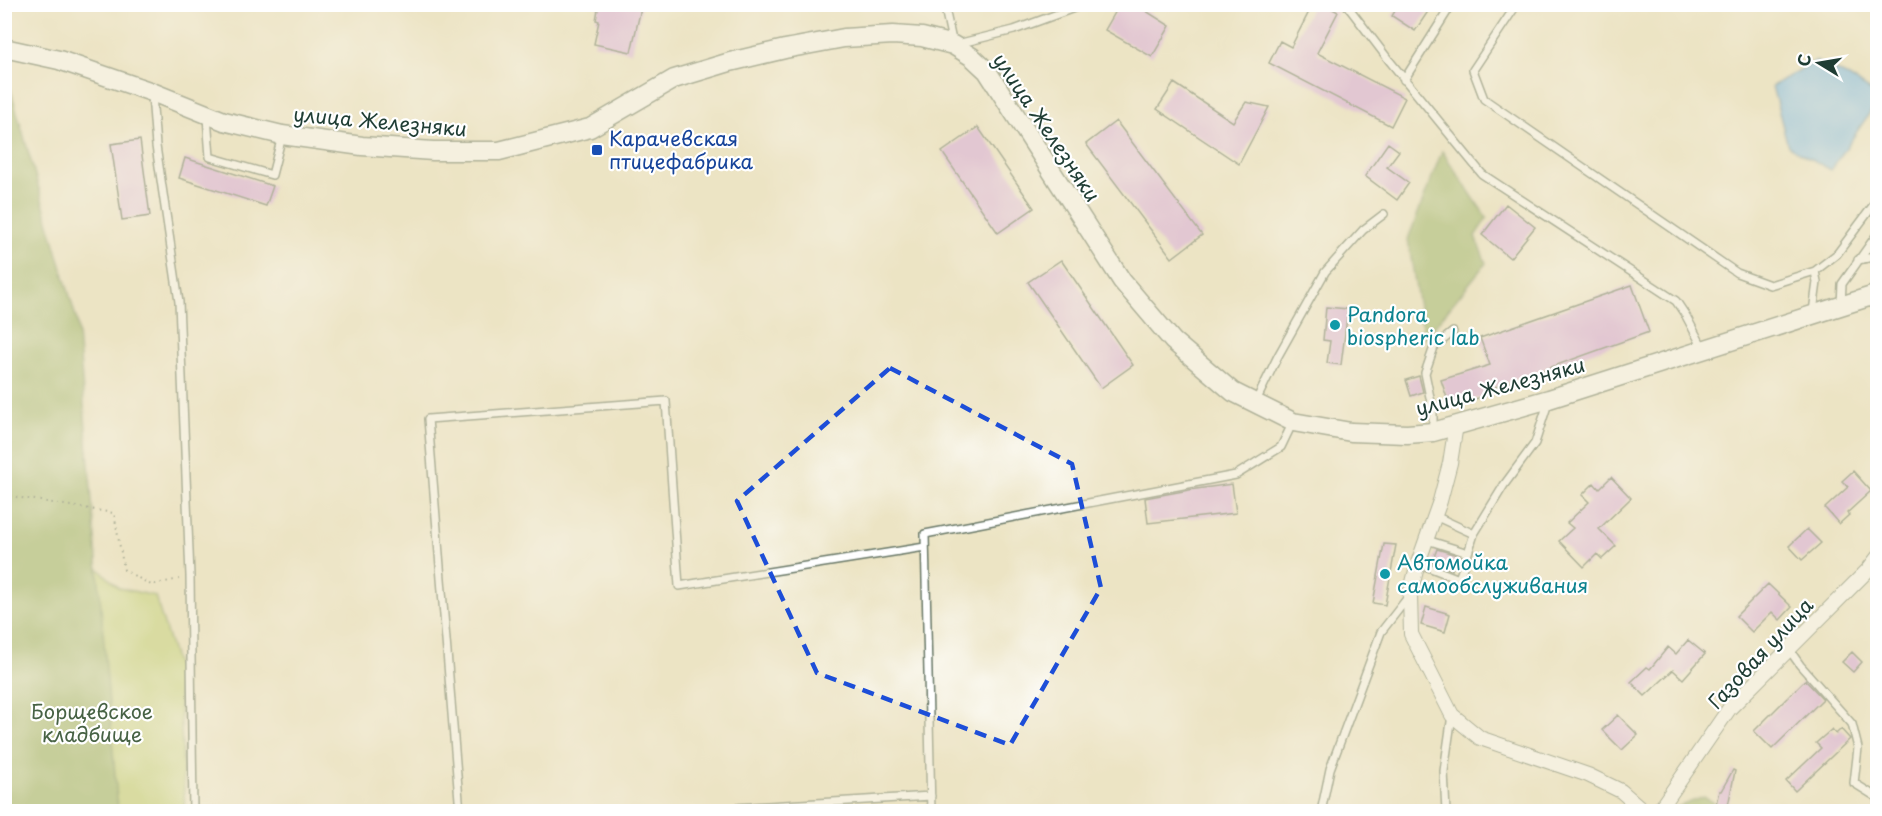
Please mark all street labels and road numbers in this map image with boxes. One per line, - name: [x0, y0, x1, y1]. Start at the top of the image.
- street label: улица Железняки: [986, 47, 1108, 207]
- street label: улица Железняки: [292, 98, 468, 144]
- street label: улица Железняки: [1412, 349, 1588, 423]
- street label: Газовая улица: [1700, 590, 1820, 715]

